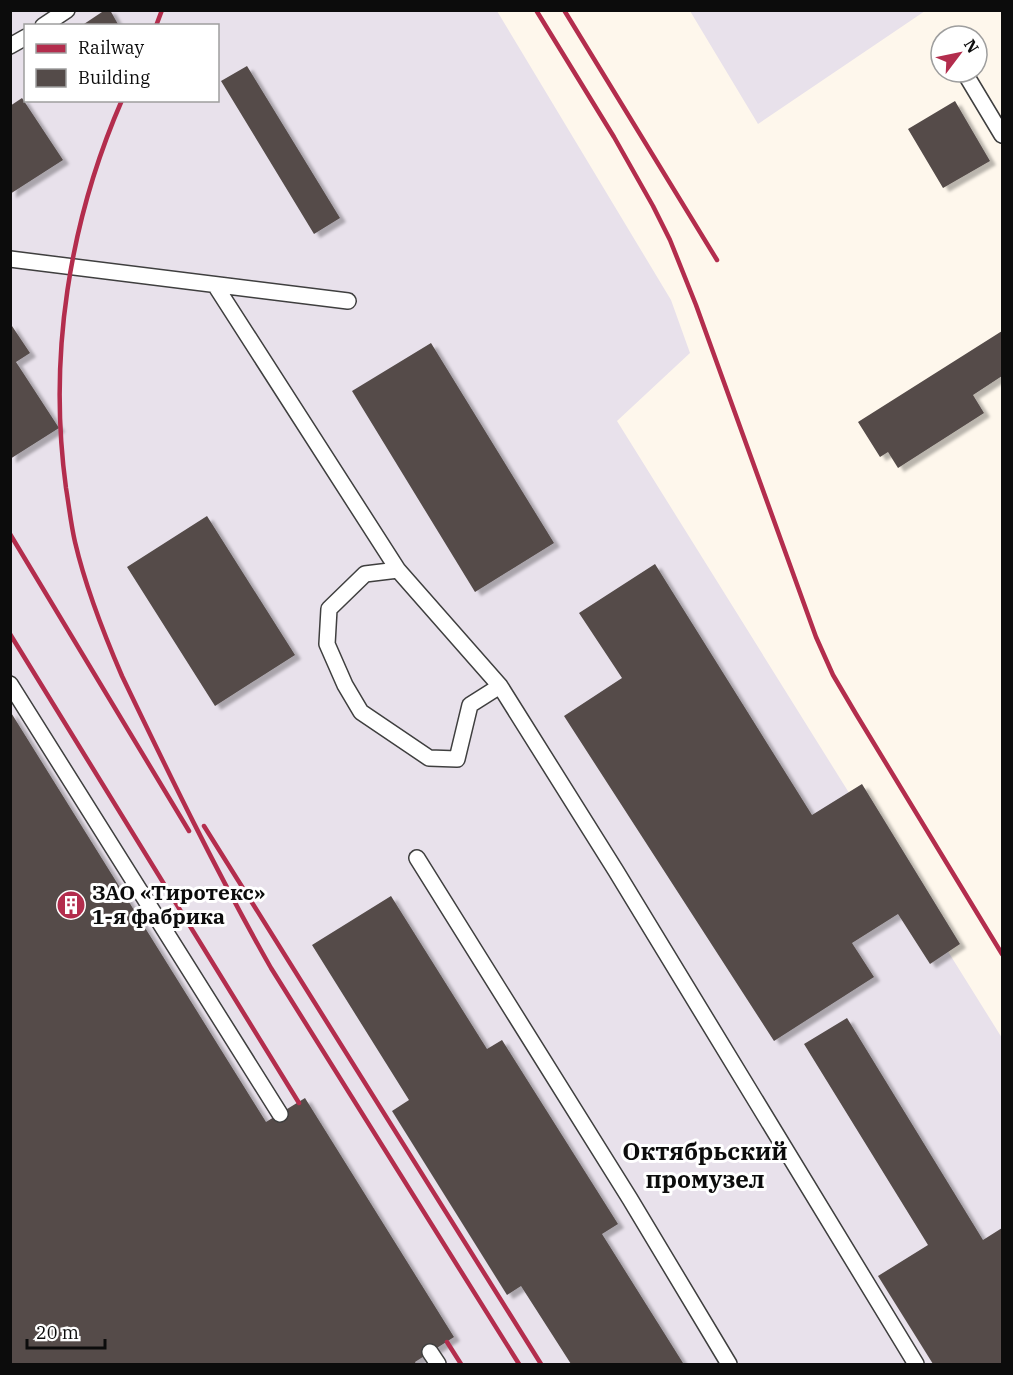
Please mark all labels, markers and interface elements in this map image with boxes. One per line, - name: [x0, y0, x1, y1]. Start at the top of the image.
- legend: [24, 24, 219, 102]
- north arrow: [929, 24, 989, 84]
- text: N: [960, 35, 984, 57]
- text: Railway: [78, 36, 144, 59]
- text: Building: [78, 66, 150, 89]
- place label: ЗАО «Тиротекс» 1-я фабрика: [92, 878, 265, 930]
- building icon: ЗАО «Тиротекс» 1-я фабрика: [55, 889, 87, 921]
- district label: Октябрьский промузел: [622, 1135, 788, 1195]
- scale bar: [27, 1312, 105, 1350]
- text: 20 m: [36, 1321, 79, 1344]

